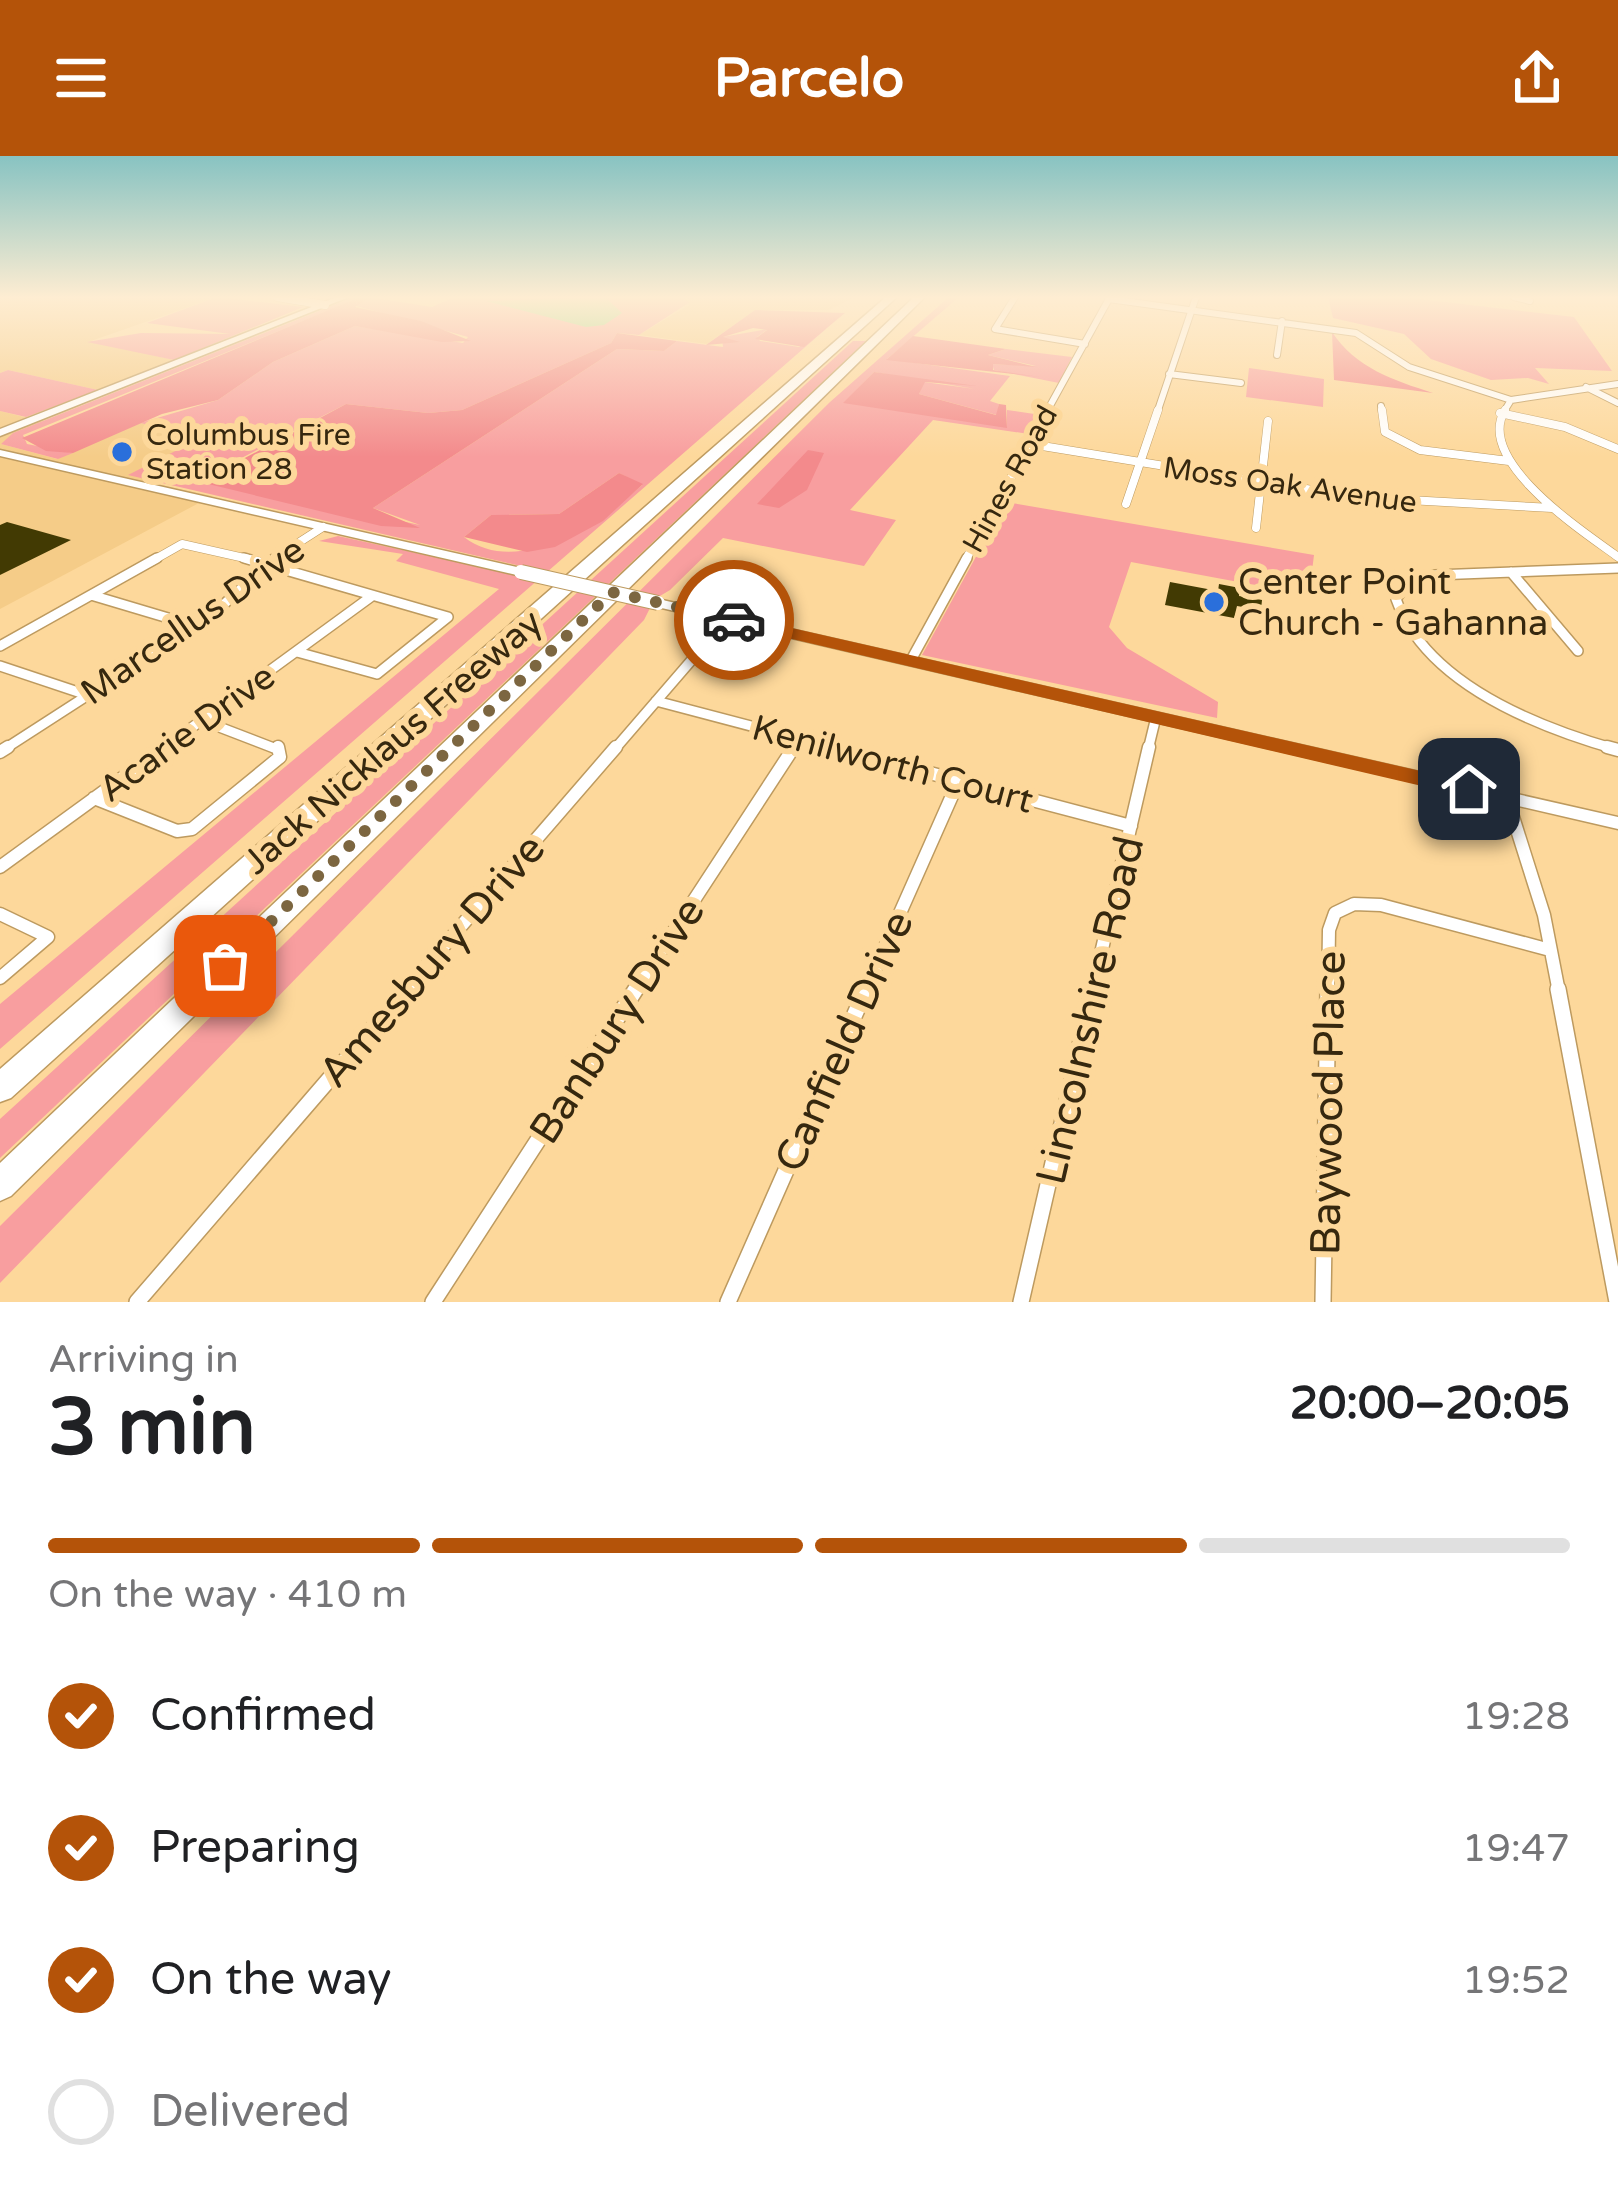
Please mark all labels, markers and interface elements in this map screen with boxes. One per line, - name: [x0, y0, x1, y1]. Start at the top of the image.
- icon: menu: [48, 45, 114, 111]
- icon: share: [1504, 45, 1570, 111]
- text: Parcelo: [714, 46, 904, 111]
- street label: Hines Road: [955, 399, 1066, 559]
- place label: Columbus Fire Station 28: [146, 417, 351, 488]
- marker: Columbus Fire Station 28: [109, 439, 135, 465]
- street label: Moss Oak Avenue: [1161, 449, 1419, 522]
- street label: Marcellus Drive: [73, 528, 313, 714]
- courier: [674, 560, 794, 680]
- place label: Center Point Church - Gahanna: [1238, 561, 1548, 645]
- icon: car: [701, 587, 767, 653]
- marker: Center Point Church - Gahanna: [1201, 589, 1227, 615]
- street label: Jack Nicklaus Freeway: [235, 601, 551, 883]
- street label: Acarie Drive: [91, 655, 283, 811]
- street label: Kenilworth Court: [747, 706, 1038, 823]
- pin: [1418, 738, 1520, 840]
- icon: home: [1436, 756, 1502, 822]
- street label: Amesbury Drive: [308, 824, 556, 1098]
- street label: Lincolnshire Road: [1026, 831, 1155, 1189]
- street label: Banbury Drive: [519, 888, 716, 1154]
- street label: Canfield Drive: [764, 903, 925, 1180]
- pin: [174, 915, 276, 1017]
- icon: bag: [192, 933, 258, 999]
- street label: Baywood Place: [1300, 950, 1357, 1256]
- text: Arriving in: [48, 1336, 239, 1383]
- text: 20:00–20:05: [1290, 1377, 1570, 1431]
- text: 3 min: [48, 1381, 256, 1475]
- text: On the way · 410 m: [48, 1571, 407, 1618]
- icon: check: [48, 1683, 114, 1749]
- text: Confirmed: [150, 1689, 376, 1743]
- text: 19:28: [1462, 1693, 1570, 1740]
- icon: check: [48, 1815, 114, 1881]
- text: Preparing: [150, 1821, 360, 1875]
- text: 19:47: [1462, 1825, 1570, 1872]
- icon: check: [48, 1947, 114, 2013]
- text: On the way: [150, 1953, 391, 2007]
- text: 19:52: [1462, 1957, 1570, 2004]
- text: Delivered: [150, 2085, 350, 2139]

